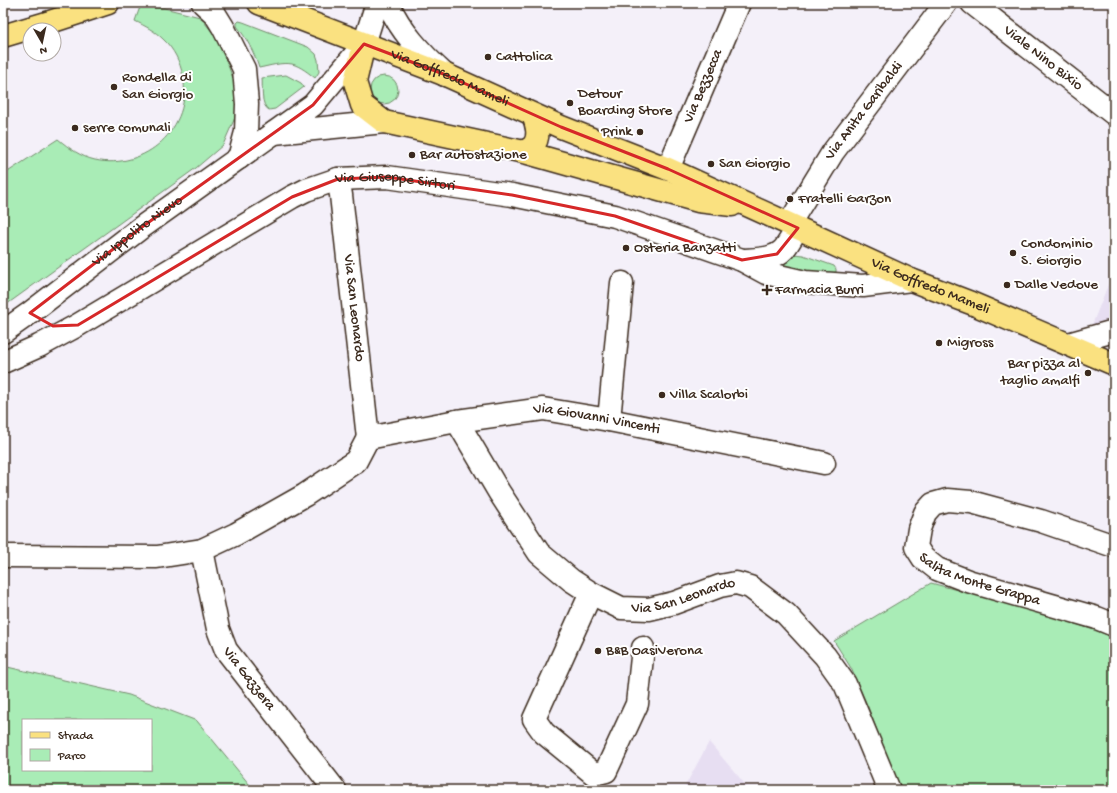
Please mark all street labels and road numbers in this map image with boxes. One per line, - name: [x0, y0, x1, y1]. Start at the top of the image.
- street label: Viale Nino Bixio: [999, 21, 1086, 95]
- street label: Via Goffredo Mameli: [387, 45, 512, 111]
- street label: Via Bezzecca: [679, 46, 727, 127]
- street label: Via Anita Garibaldi: [821, 58, 907, 164]
- street label: Via Giuseppe Sirtori: [334, 168, 456, 196]
- street label: Via Ippolito Nievo: [88, 192, 187, 272]
- street label: Via San Leonardo: [339, 252, 368, 363]
- street label: Via Goffredo Mameli: [867, 253, 992, 319]
- street label: Via Giovanni Vincenti: [531, 400, 662, 439]
- street label: Salita Monte Grappa: [915, 549, 1043, 610]
- street label: Via San Leonardo: [630, 574, 737, 618]
- street label: Via Gazzera: [218, 643, 280, 715]

